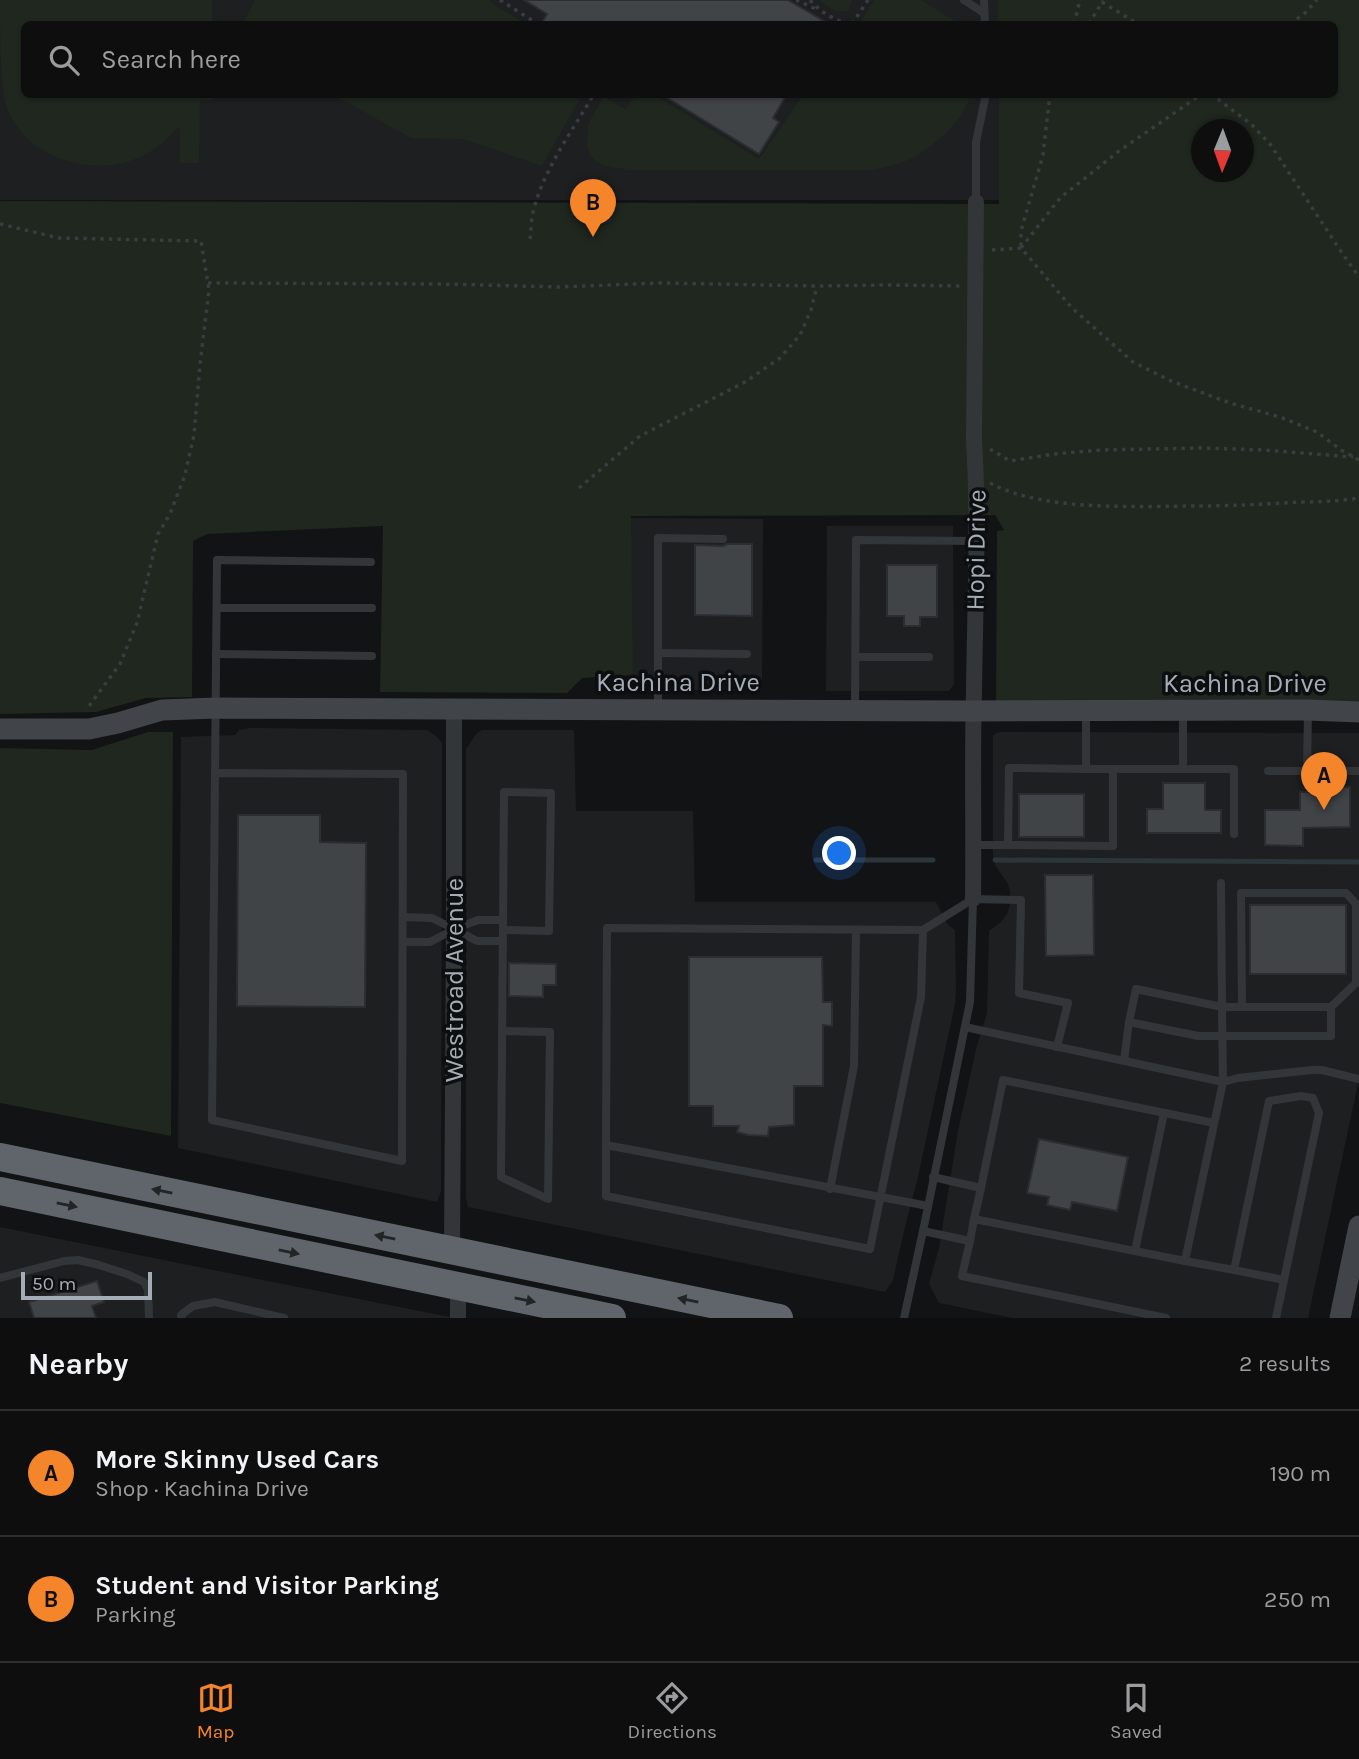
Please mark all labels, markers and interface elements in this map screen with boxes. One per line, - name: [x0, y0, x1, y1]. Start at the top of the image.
- search box: [21, 21, 1338, 98]
- icon: search: [45, 41, 83, 79]
- text: Search here: [101, 44, 241, 75]
- north arrow: [1191, 119, 1254, 182]
- pin: B: [570, 179, 616, 237]
- street label: Hopi Drive: [959, 489, 993, 611]
- street label: Kachina Drive: [596, 667, 760, 698]
- street label: Kachina Drive: [1163, 668, 1327, 699]
- pin: A: [1301, 752, 1347, 810]
- your location: [822, 836, 856, 870]
- street label: Westroad Avenue: [439, 878, 470, 1082]
- one-way arrow: [151, 1185, 173, 1196]
- one-way arrow: [56, 1200, 78, 1211]
- one-way arrow: [374, 1232, 396, 1243]
- one-way arrow: [278, 1246, 300, 1257]
- scale bar: [21, 1269, 152, 1301]
- text: 50 m: [32, 1273, 76, 1295]
- one-way arrow: [677, 1294, 699, 1305]
- one-way arrow: [514, 1295, 536, 1306]
- text: Nearby: [28, 1346, 128, 1382]
- text: 2 results: [1239, 1350, 1331, 1377]
- text: More Skinny Used Cars: [95, 1444, 379, 1475]
- text: A: [44, 1460, 58, 1487]
- text: 190 m: [1269, 1460, 1331, 1487]
- text: Shop · Kachina Drive: [95, 1475, 309, 1502]
- text: Student and Visitor Parking: [95, 1570, 439, 1601]
- text: B: [44, 1586, 58, 1613]
- text: 250 m: [1264, 1586, 1331, 1613]
- text: Parking: [95, 1601, 175, 1628]
- tab: Map: [197, 1679, 235, 1743]
- tab: Directions: [628, 1679, 717, 1743]
- tab: Saved: [1110, 1679, 1162, 1743]

